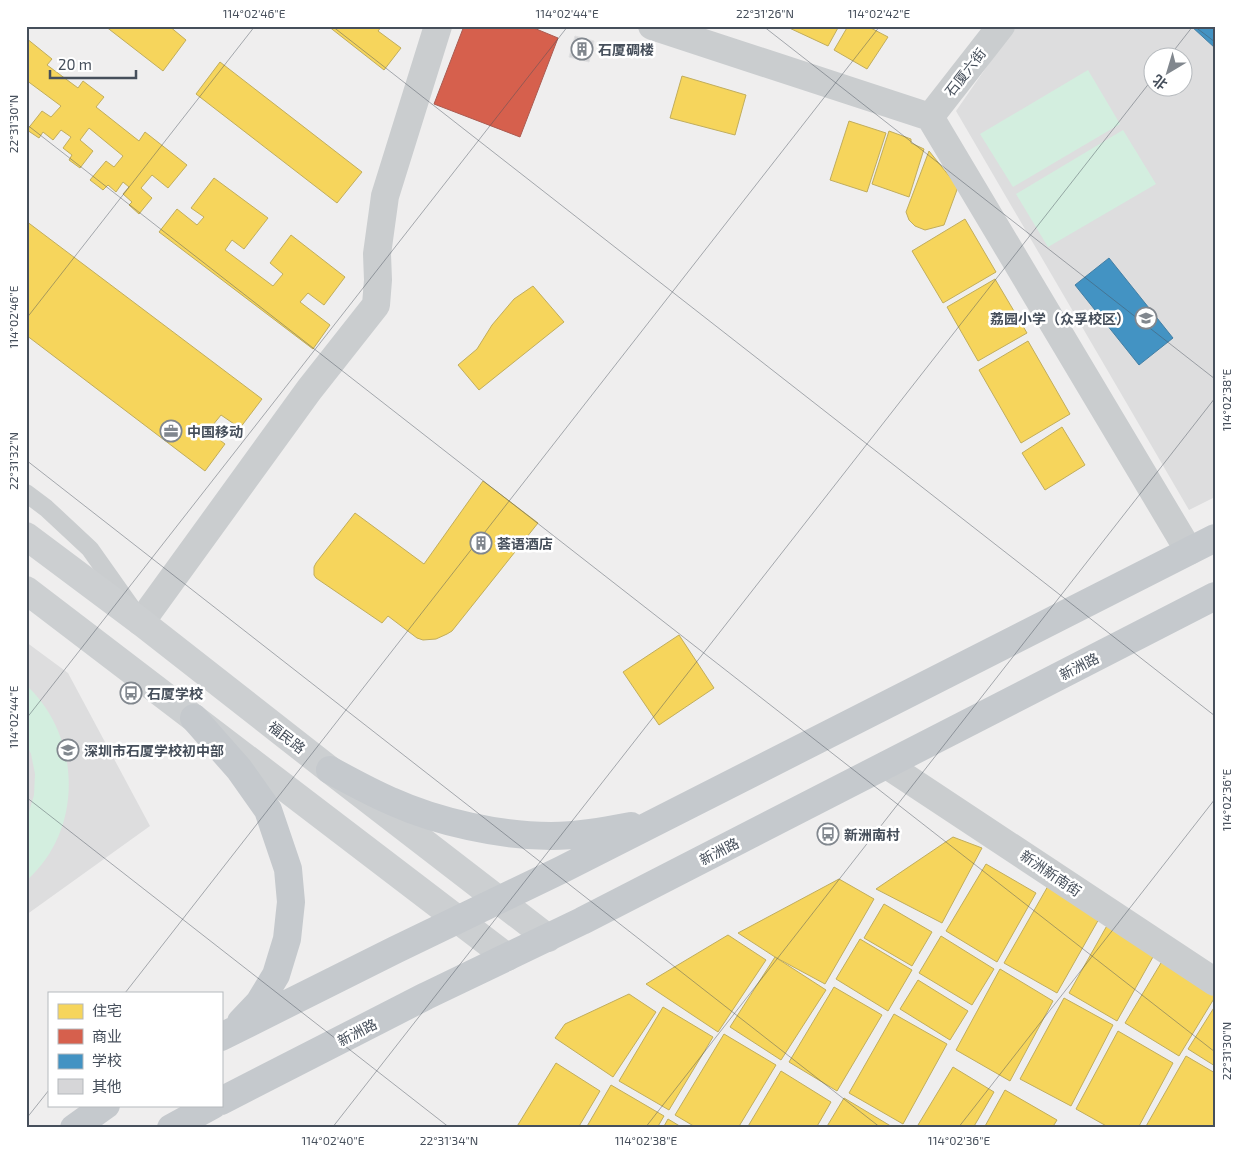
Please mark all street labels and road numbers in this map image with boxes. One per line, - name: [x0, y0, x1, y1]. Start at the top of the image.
- street label: 石厦六街: [941, 45, 989, 99]
- street label: 新洲路: [1056, 649, 1102, 683]
- street label: 福民路: [265, 717, 309, 757]
- street label: 新洲路: [696, 834, 742, 868]
- street label: 新洲新南街: [1017, 846, 1085, 900]
- street label: 新洲路: [334, 1015, 380, 1049]

